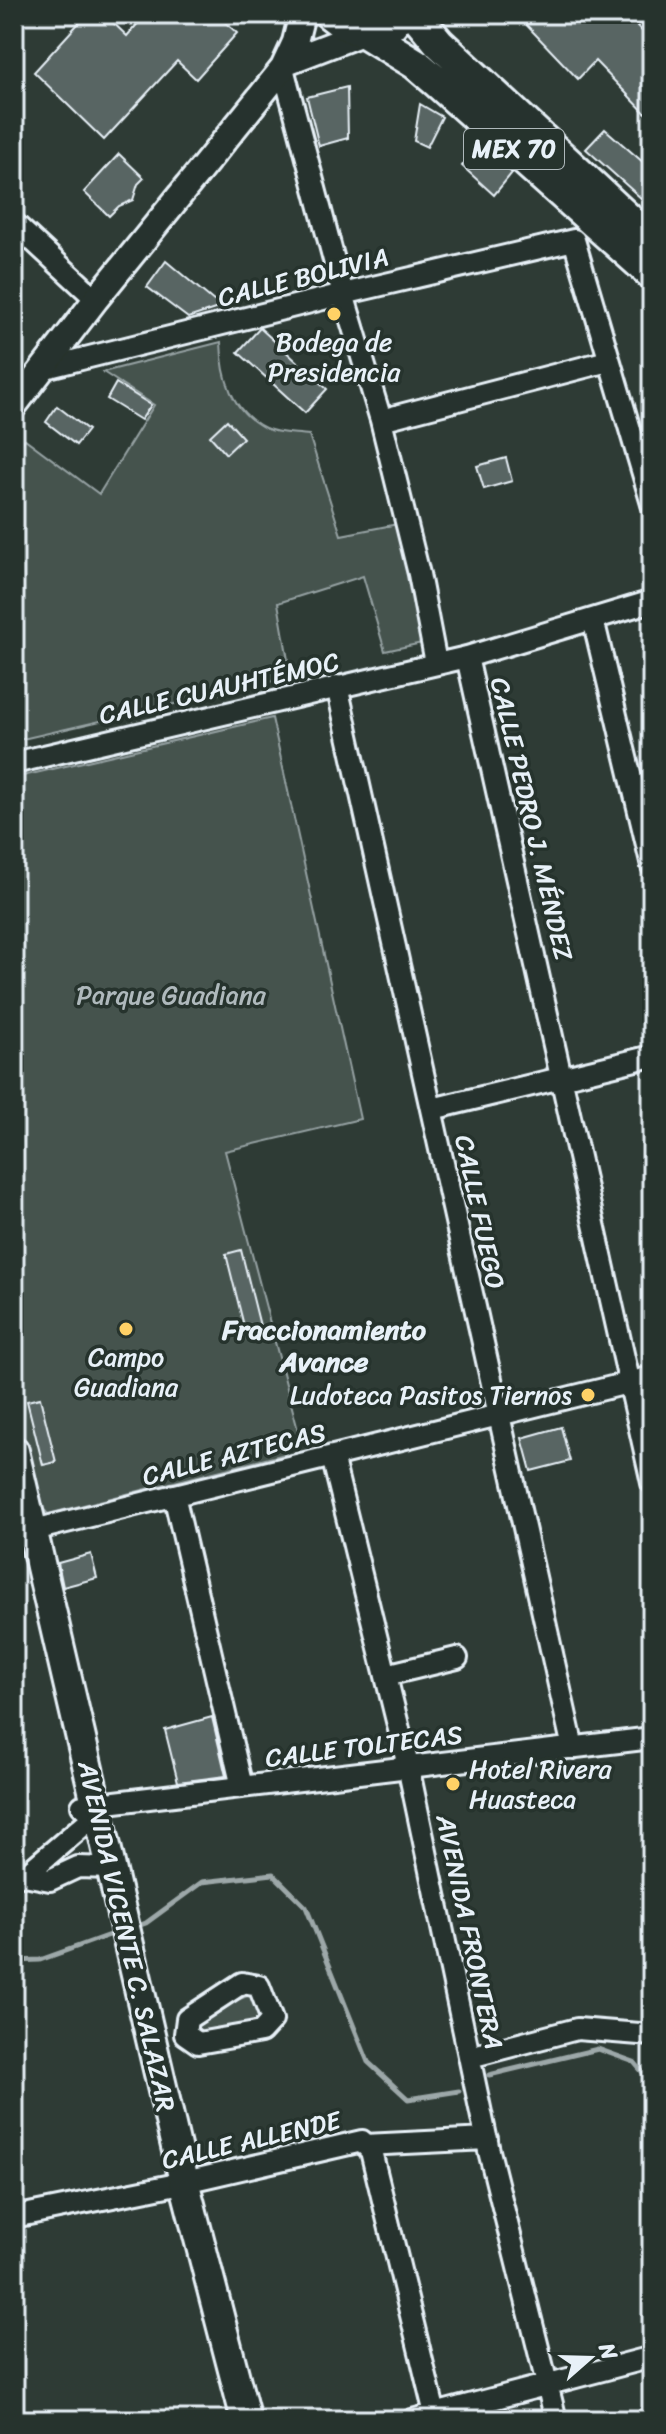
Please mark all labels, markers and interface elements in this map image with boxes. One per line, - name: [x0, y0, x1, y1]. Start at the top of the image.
- road number: MEX 70: [464, 129, 564, 169]
- street label: CALLE BOLIVIA: [213, 234, 393, 320]
- marker: Bodega de Presidencia: [325, 305, 343, 323]
- place label: Bodega de Presidencia: [268, 319, 401, 395]
- street label: CALLE CUAUHTÉMOC: [94, 638, 344, 738]
- street label: CALLE PEDRO J. MÉNDEZ: [477, 672, 587, 966]
- park label: Parque Guadiana: [76, 972, 267, 1018]
- street label: CALLE FUEGO: [441, 1131, 519, 1293]
- district label: Fraccionamiento Avance: [221, 1305, 427, 1386]
- marker: Campo Guadiana: [117, 1320, 135, 1338]
- place label: Campo Guadiana: [74, 1334, 179, 1410]
- place label: Ludoteca Pasitos Tiernos: [290, 1372, 572, 1418]
- marker: Ludoteca Pasitos Tiernos: [579, 1386, 597, 1404]
- street label: CALLE AZTECAS: [137, 1409, 331, 1499]
- street label: CALLE TOLTECAS: [263, 1711, 465, 1781]
- place label: Hotel Rivera Huasteca: [469, 1746, 613, 1822]
- street label: AVENIDA VICENTE C. SALAZAR: [64, 1755, 190, 2116]
- marker: Hotel Rivera Huasteca: [444, 1775, 462, 1793]
- street label: AVENIDA FRONTERA: [422, 1809, 517, 2054]
- street label: CALLE ALLENDE: [157, 2097, 346, 2183]
- north arrow: [550, 2318, 630, 2398]
- text: N: [587, 2337, 630, 2366]

